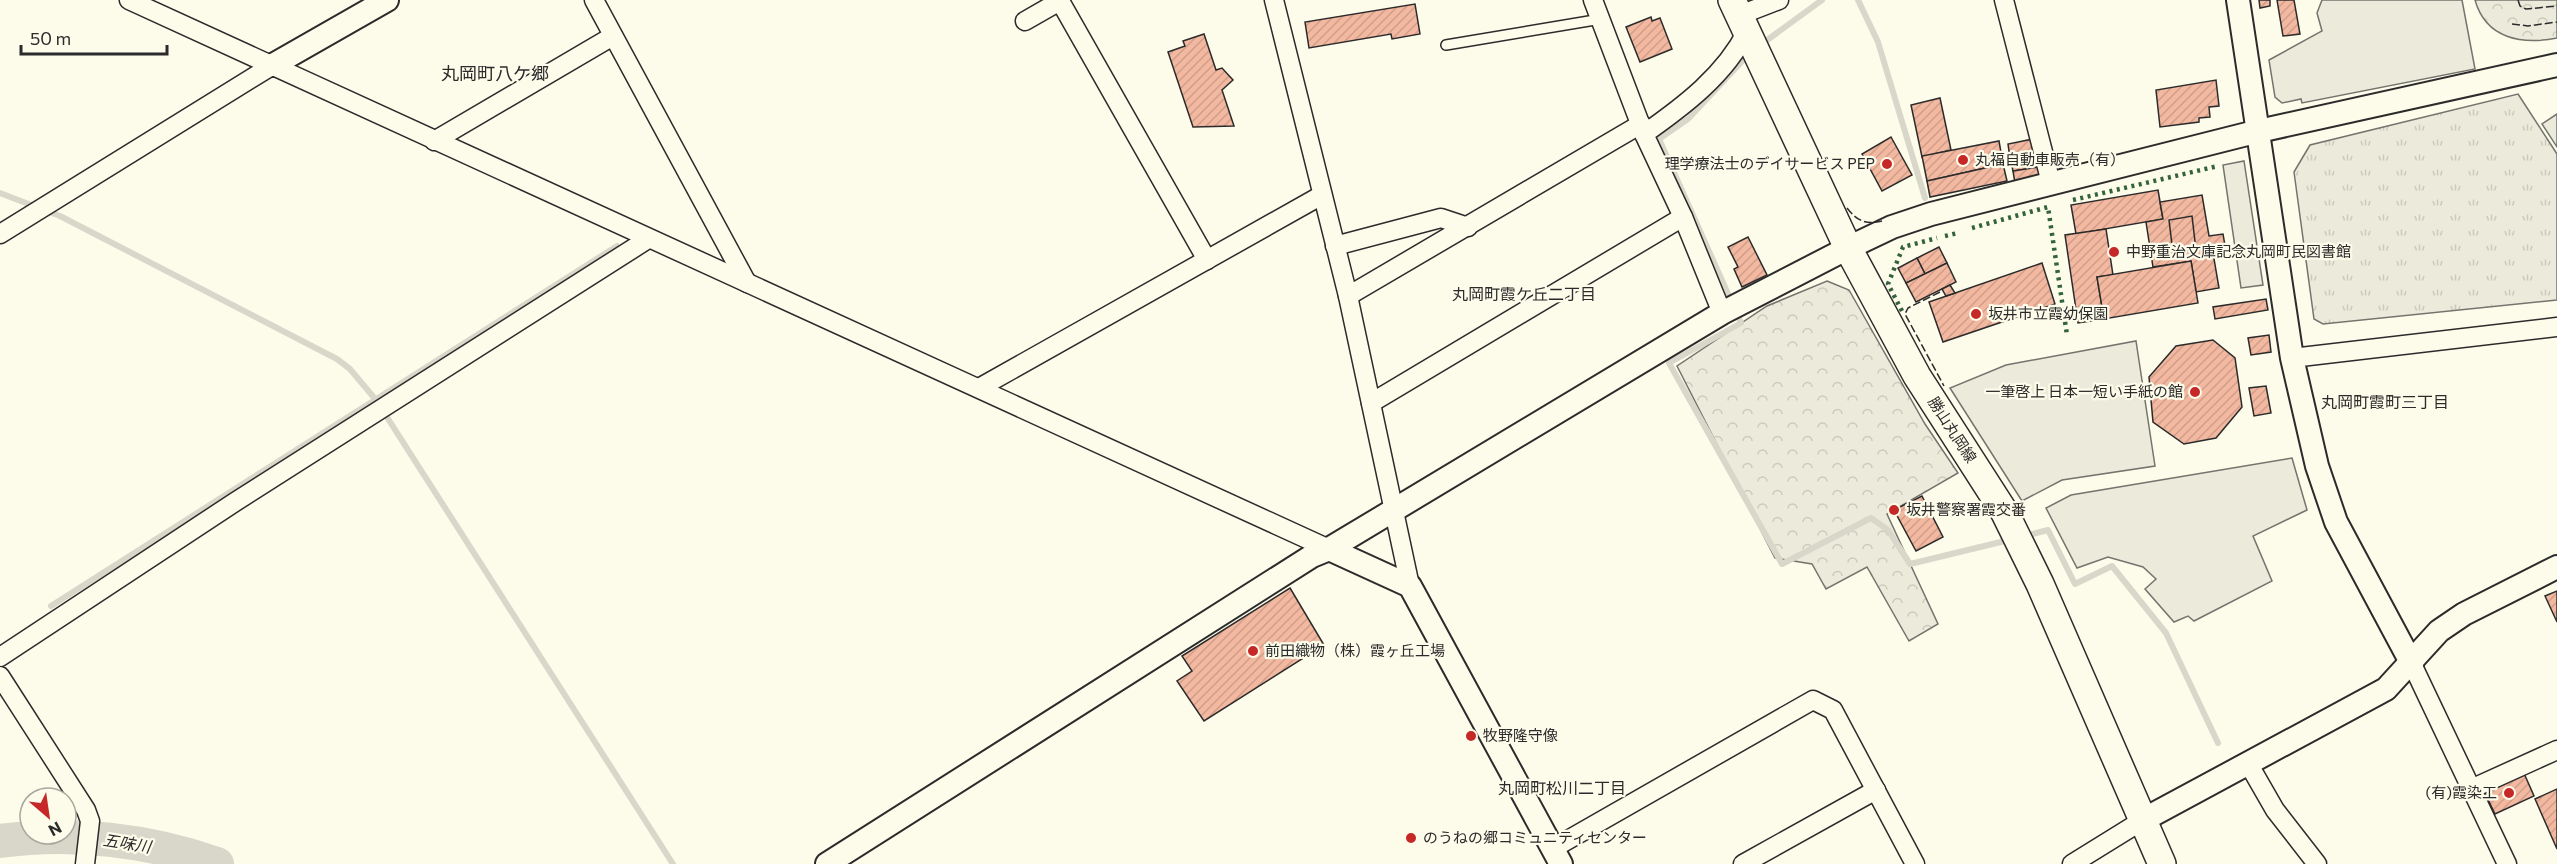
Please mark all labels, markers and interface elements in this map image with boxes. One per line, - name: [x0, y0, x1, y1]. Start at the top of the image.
- scale bar: [21, 18, 166, 56]
- text: 50 m: [30, 27, 71, 49]
- district label: 丸岡町八ケ郷: [441, 62, 549, 84]
- place label: 丸福自動車販売（有）: [1975, 150, 2125, 168]
- marker: 丸福自動車販売（有）: [1956, 153, 1970, 167]
- place label: 理学療法士のデイサービス PEP: [1664, 154, 1875, 172]
- marker: 理学療法士のデイサービス PEP: [1880, 157, 1894, 171]
- place label: 中野重治文庫記念丸岡町民図書館: [2126, 242, 2351, 260]
- marker: 中野重治文庫記念丸岡町民図書館: [2107, 245, 2121, 259]
- district label: 丸岡町霞ケ丘二丁目: [1452, 284, 1596, 303]
- place label: 坂井市立霞幼保園: [1988, 304, 2108, 322]
- marker: 坂井市立霞幼保園: [1969, 307, 1983, 321]
- place label: 一筆啓上 日本一短い手紙の館: [1985, 382, 2183, 400]
- marker: 一筆啓上 日本一短い手紙の館: [2188, 385, 2202, 399]
- district label: 丸岡町霞町三丁目: [2321, 392, 2449, 411]
- street label: 勝山丸岡線: [1925, 393, 1981, 466]
- place label: 坂井警察署霞交番: [1906, 500, 2026, 518]
- marker: 坂井警察署霞交番: [1887, 503, 1901, 517]
- place label: 前田織物（株）霞ヶ丘工場: [1265, 641, 1445, 659]
- marker: 前田織物（株）霞ヶ丘工場: [1246, 644, 1260, 658]
- place label: 牧野隆守像: [1483, 726, 1558, 744]
- marker: 牧野隆守像: [1464, 729, 1478, 743]
- district label: 丸岡町松川二丁目: [1498, 778, 1626, 797]
- place label: (有)霞染工: [2425, 783, 2497, 801]
- north arrow: [18, 786, 78, 846]
- marker: (有)霞染工: [2502, 786, 2516, 800]
- text: N: [46, 818, 65, 841]
- place label: のうねの郷コミュニティセンター: [1423, 828, 1647, 846]
- water label: 五味川: [102, 829, 154, 856]
- marker: のうねの郷コミュニティセンター: [1404, 831, 1418, 845]

